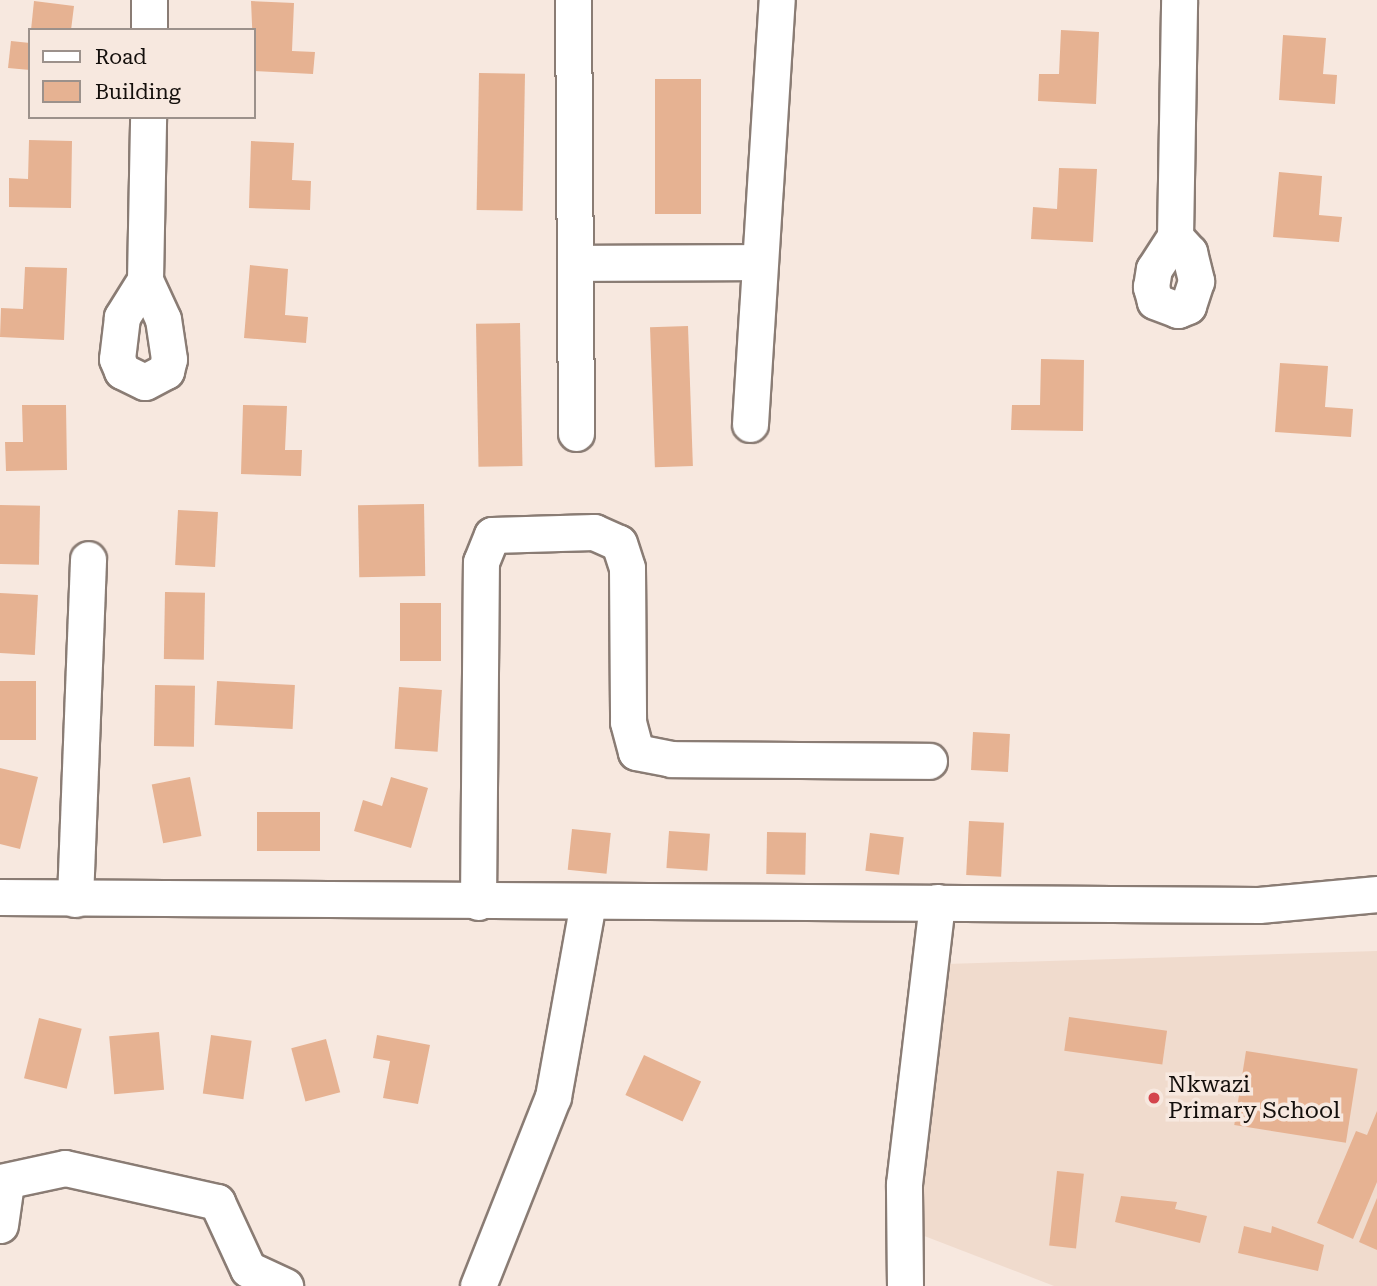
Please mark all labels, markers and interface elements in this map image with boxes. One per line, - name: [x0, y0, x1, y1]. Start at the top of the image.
- legend: [28, 28, 256, 119]
- text: Road: [95, 45, 147, 69]
- text: Building: [95, 80, 181, 104]
- place label: Nkwazi Primary School: [1168, 1071, 1340, 1125]
- marker: Nkwazi Primary School: [1146, 1090, 1162, 1106]

